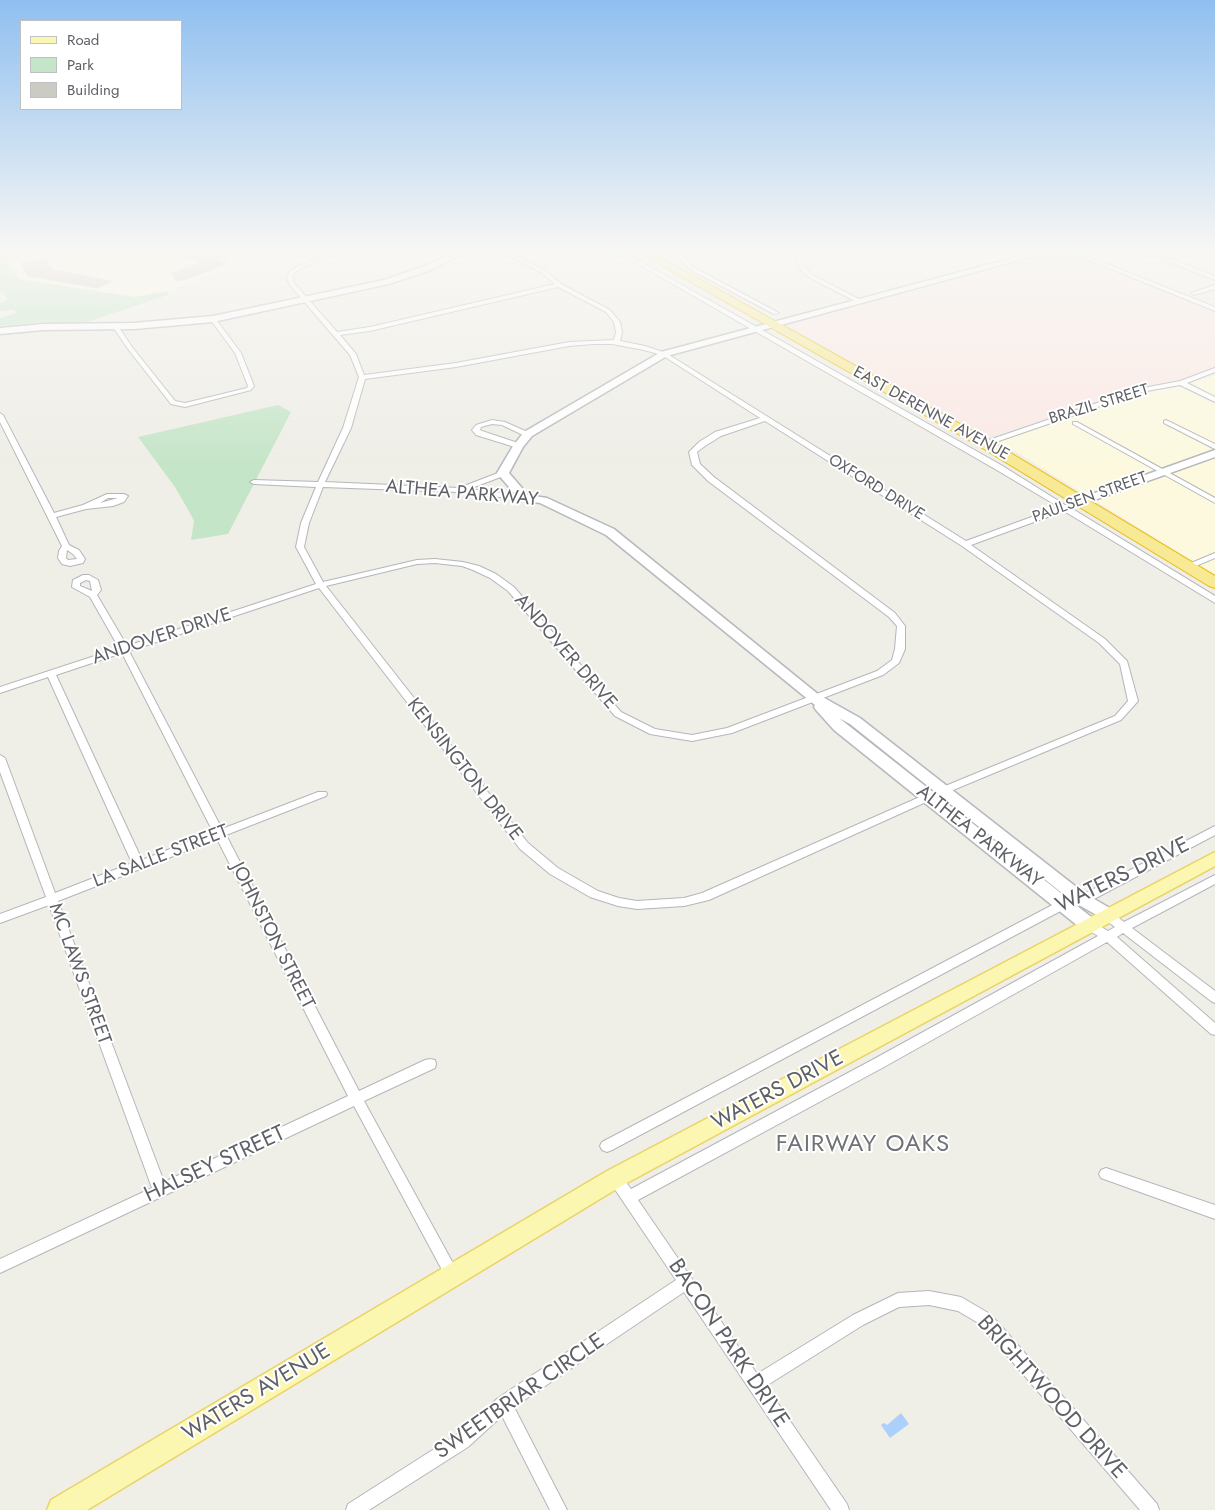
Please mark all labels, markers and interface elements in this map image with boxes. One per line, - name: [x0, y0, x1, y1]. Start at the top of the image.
- legend: [20, 20, 182, 110]
- text: Road: [67, 29, 99, 51]
- text: Park: [67, 54, 94, 76]
- text: Building: [67, 79, 119, 101]
- street label: EAST DERENNE AVENUE: [849, 363, 1013, 465]
- street label: BRAZIL STREET: [1047, 381, 1151, 429]
- street label: OXFORD DRIVE: [825, 451, 927, 525]
- street label: PAULSEN STREET: [1030, 468, 1150, 528]
- street label: ALTHEA PARKWAY: [385, 476, 539, 512]
- street label: ANDOVER DRIVE: [509, 590, 621, 714]
- street label: ANDOVER DRIVE: [89, 604, 235, 670]
- street label: KENSINGTON DRIVE: [401, 694, 527, 846]
- street label: ALTHEA PARKWAY: [912, 781, 1046, 893]
- street label: LA SALLE STREET: [90, 821, 232, 893]
- street label: WATERS DRIVE: [1052, 832, 1194, 920]
- street label: JOHNSTON STREET: [225, 859, 319, 1013]
- street label: MC LAWS STREET: [43, 900, 115, 1048]
- street label: WATERS DRIVE: [708, 1045, 848, 1137]
- street label: HALSEY STREET: [140, 1121, 290, 1209]
- district label: FAIRWAY OAKS: [774, 1131, 952, 1159]
- street label: BACON PARK DRIVE: [662, 1255, 794, 1433]
- street label: BRIGHTWOOD DRIVE: [971, 1311, 1131, 1485]
- street label: SWEETBRIAR CIRCLE: [430, 1328, 610, 1466]
- street label: WATERS AVENUE: [178, 1338, 336, 1448]

